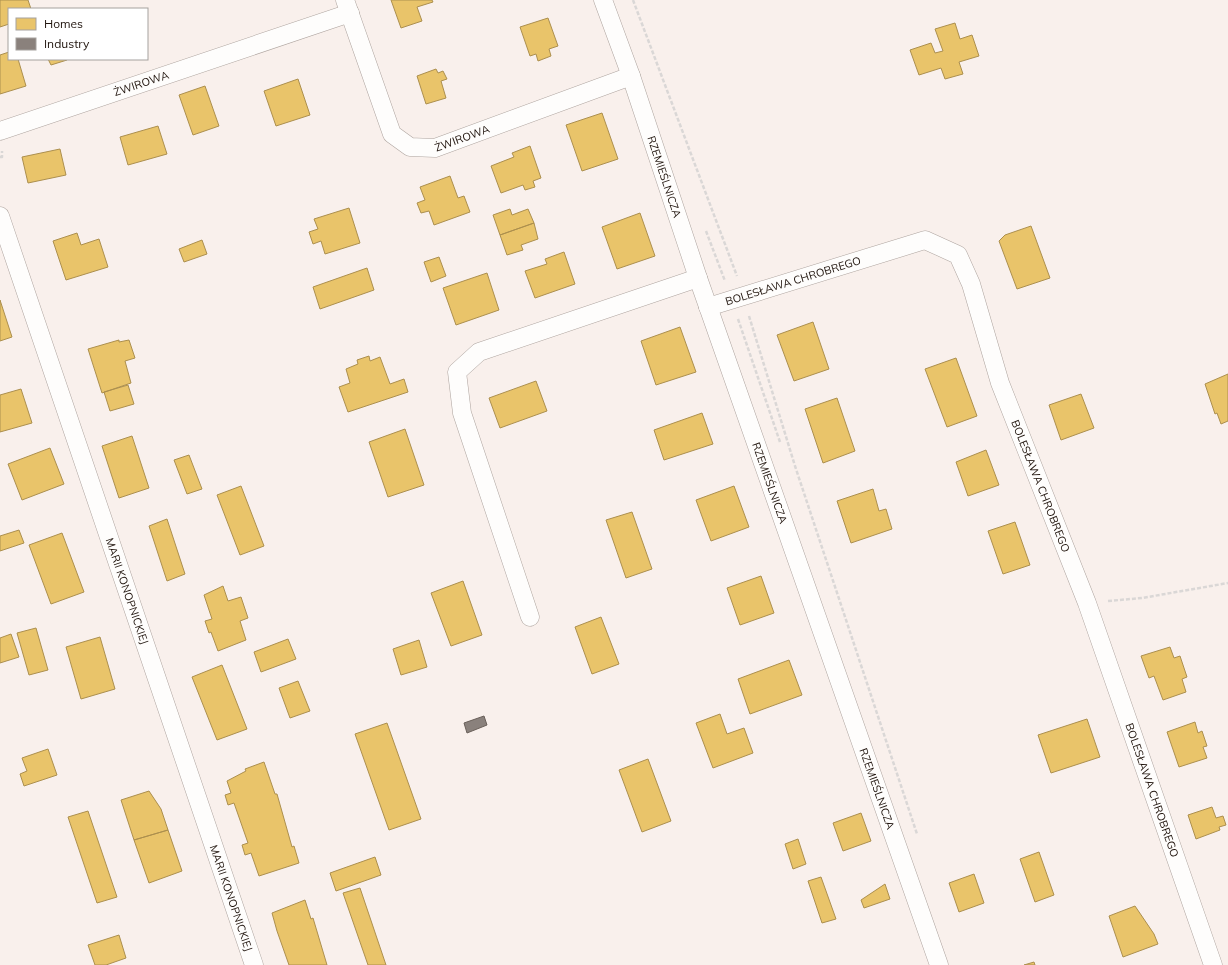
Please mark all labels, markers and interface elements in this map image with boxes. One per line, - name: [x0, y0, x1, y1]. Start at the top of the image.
- legend: [8, 8, 148, 60]
- text: Homes: [44, 16, 83, 31]
- text: Industry: [44, 36, 90, 51]
- street label: ŻWIROWA: [112, 68, 171, 99]
- street label: ŻWIROWA: [433, 122, 491, 155]
- street label: RZEMIEŚLNICZA: [644, 134, 684, 219]
- street label: BOLESŁAWA CHROBREGO: [724, 253, 863, 308]
- street label: BOLESŁAWA CHROBREGO: [1008, 418, 1073, 554]
- street label: RZEMIEŚLNICZA: [749, 440, 791, 525]
- street label: MARII KONOPNICKIEJ: [103, 536, 152, 646]
- street label: BOLESŁAWA CHROBREGO: [1122, 721, 1182, 859]
- street label: RZEMIEŚLNICZA: [856, 746, 898, 831]
- street label: MARII KONOPNICKIEJ: [207, 843, 256, 953]

